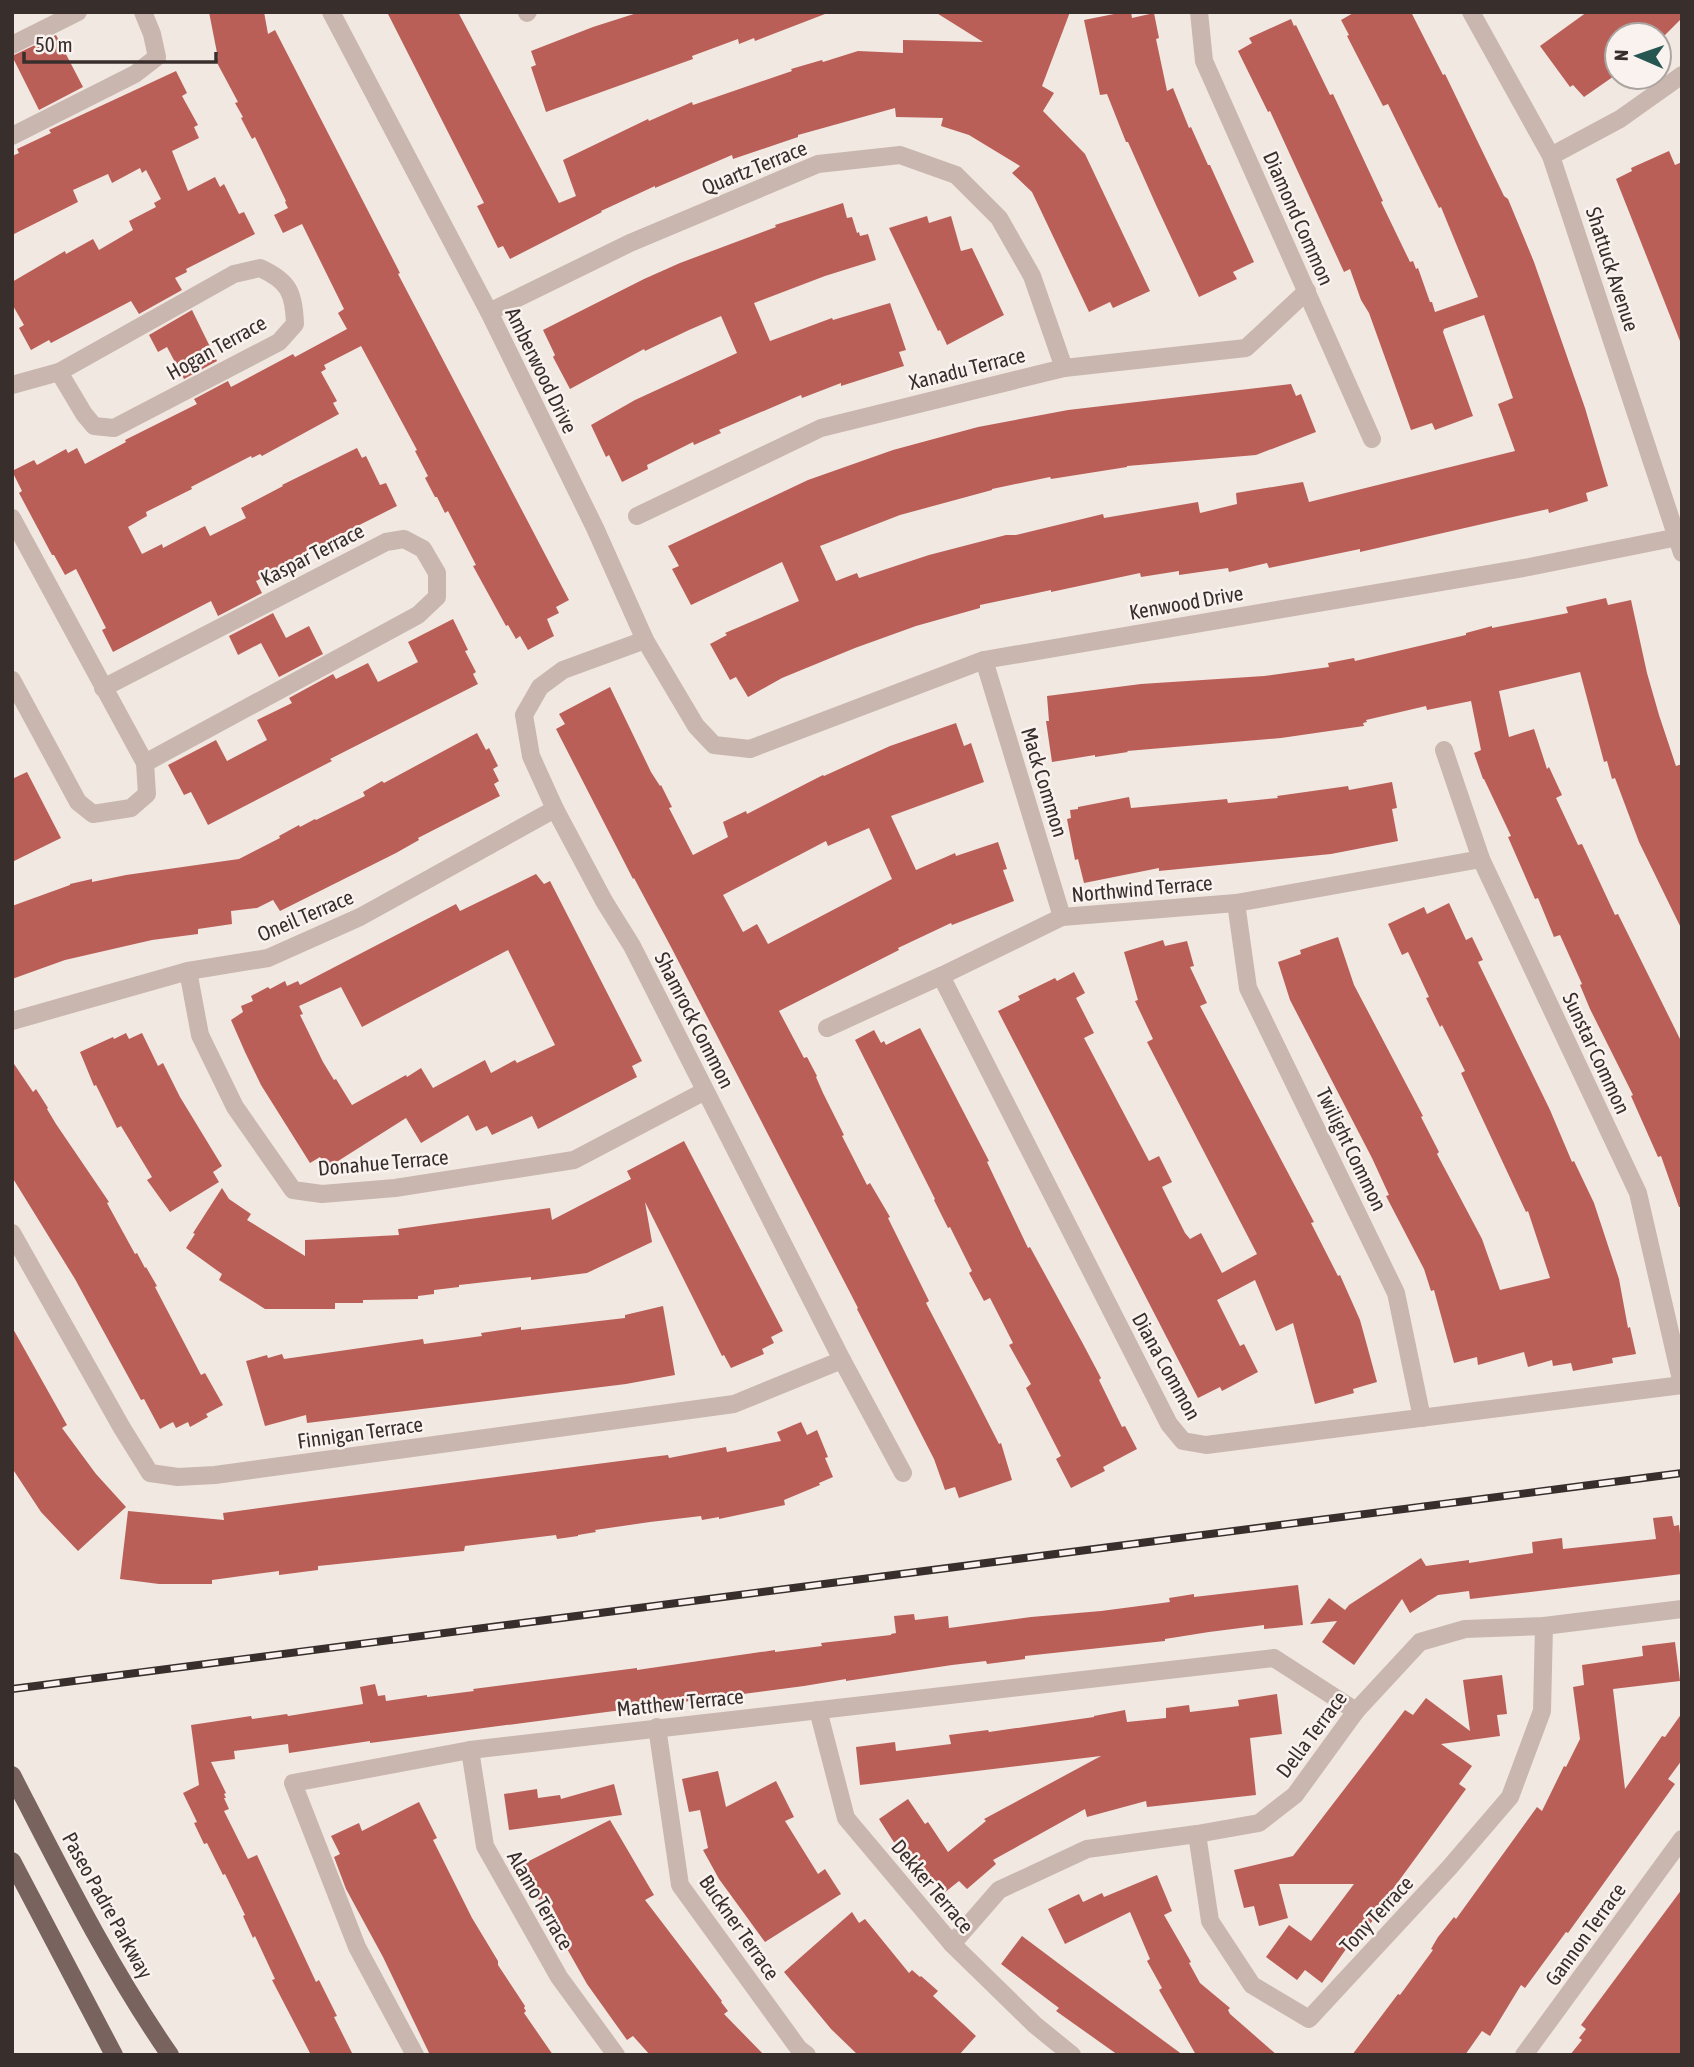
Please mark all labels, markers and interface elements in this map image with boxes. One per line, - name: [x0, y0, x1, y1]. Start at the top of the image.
- scale bar: [24, 21, 217, 65]
- north arrow: [1603, 21, 1673, 91]
- text: 50 m: [35, 32, 73, 56]
- text: N: [1610, 49, 1632, 61]
- street label: Quartz Terrace: [698, 135, 810, 199]
- street label: Diamond Common: [1259, 147, 1339, 289]
- street label: Shattuck Avenue: [1582, 204, 1644, 334]
- street label: Amberwood Drive: [501, 303, 583, 437]
- street label: Hogan Terrace: [162, 310, 270, 384]
- street label: Xanadu Terrace: [907, 342, 1027, 394]
- street label: Kaspar Terrace: [256, 518, 368, 590]
- street label: Kenwood Drive: [1127, 580, 1245, 624]
- street label: Mack Common: [1017, 724, 1073, 840]
- street label: Northwind Terrace: [1071, 870, 1213, 906]
- street label: Oneil Terrace: [253, 884, 357, 946]
- street label: Shamrock Common: [650, 948, 740, 1092]
- street label: Sunstar Common: [1558, 989, 1636, 1117]
- street label: Twilight Common: [1312, 1084, 1392, 1214]
- street label: Donahue Terrace: [317, 1144, 449, 1180]
- street label: Diana Common: [1128, 1308, 1206, 1424]
- street label: Finnigan Terrace: [296, 1411, 424, 1453]
- street label: Matthew Terrace: [615, 1683, 745, 1721]
- street label: Della Terrace: [1271, 1686, 1351, 1782]
- street label: Paseo Padre Parkway: [58, 1828, 158, 1983]
- street label: Dekker Terrace: [887, 1834, 979, 1938]
- street label: Alamo Terrace: [503, 1846, 579, 1954]
- street label: Buckner Terrace: [695, 1870, 785, 1984]
- street label: Tony Terrace: [1334, 1871, 1418, 1957]
- street label: Gannon Terrace: [1540, 1878, 1630, 1990]

